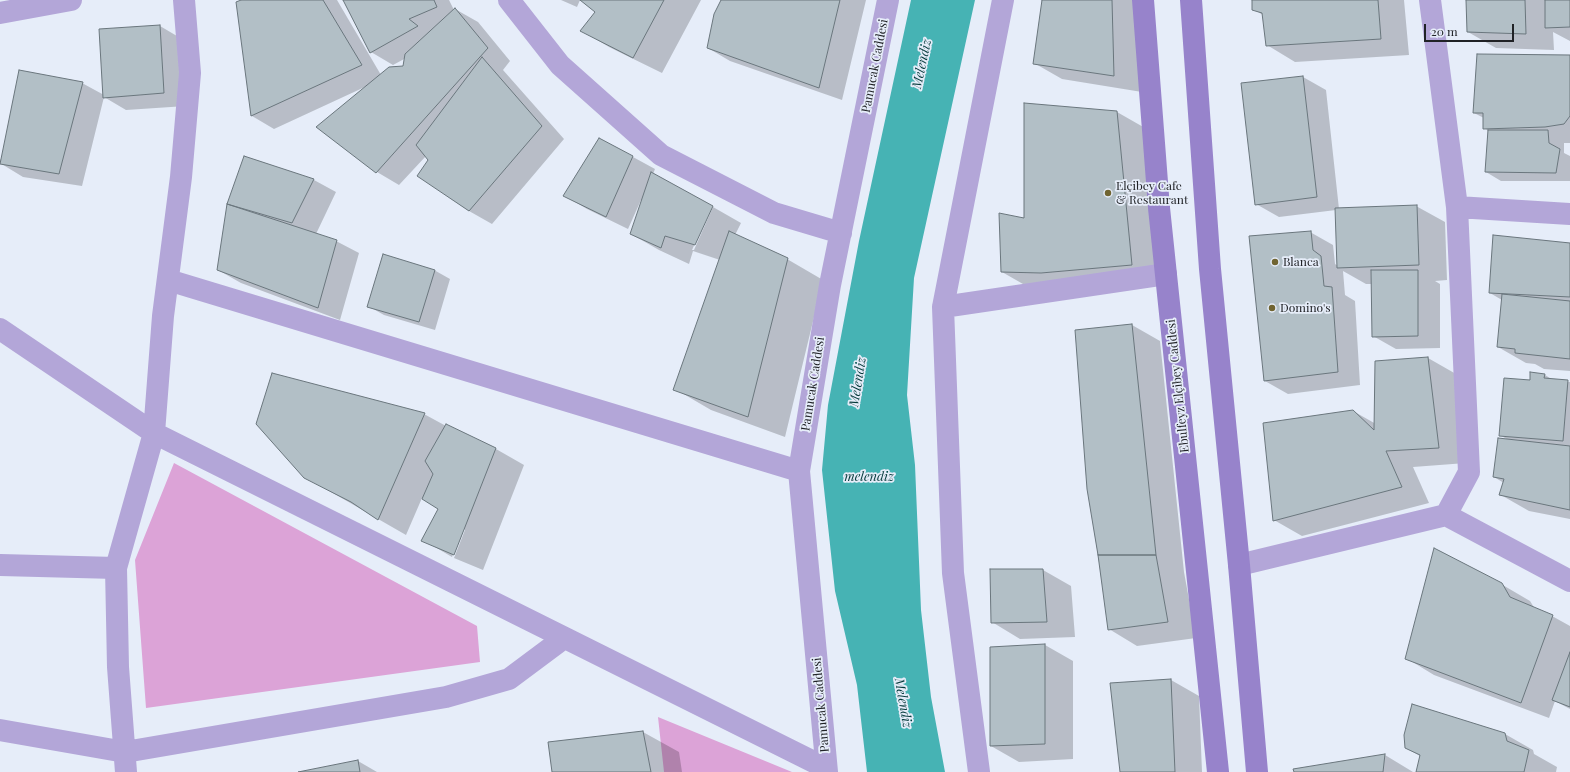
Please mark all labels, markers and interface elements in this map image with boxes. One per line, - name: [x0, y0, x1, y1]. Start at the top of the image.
- scale bar: [1426, 16, 1516, 42]
- street label: Pamucak Caddesi: [859, 18, 891, 114]
- text: 20 m: [1431, 23, 1458, 39]
- water label: Melendiz: [909, 38, 935, 90]
- place label: Elçibey Cafe & Restaurant: [1116, 179, 1188, 207]
- marker: Elçibey Cafe & Restaurant: [1103, 188, 1113, 198]
- place label: Blanca: [1283, 255, 1319, 269]
- marker: Blanca: [1270, 257, 1280, 267]
- place label: Domino's: [1280, 301, 1331, 315]
- marker: Domino's: [1267, 303, 1277, 313]
- street label: Ebulfeyz Elçibey Caddesi: [1164, 319, 1192, 453]
- street label: Pamucak Caddesi: [798, 336, 828, 432]
- water label: Melendiz: [846, 356, 870, 408]
- water label: melendiz: [844, 469, 894, 485]
- street label: Pamucak Caddesi: [810, 657, 832, 753]
- water label: Melendiz: [891, 677, 915, 729]

